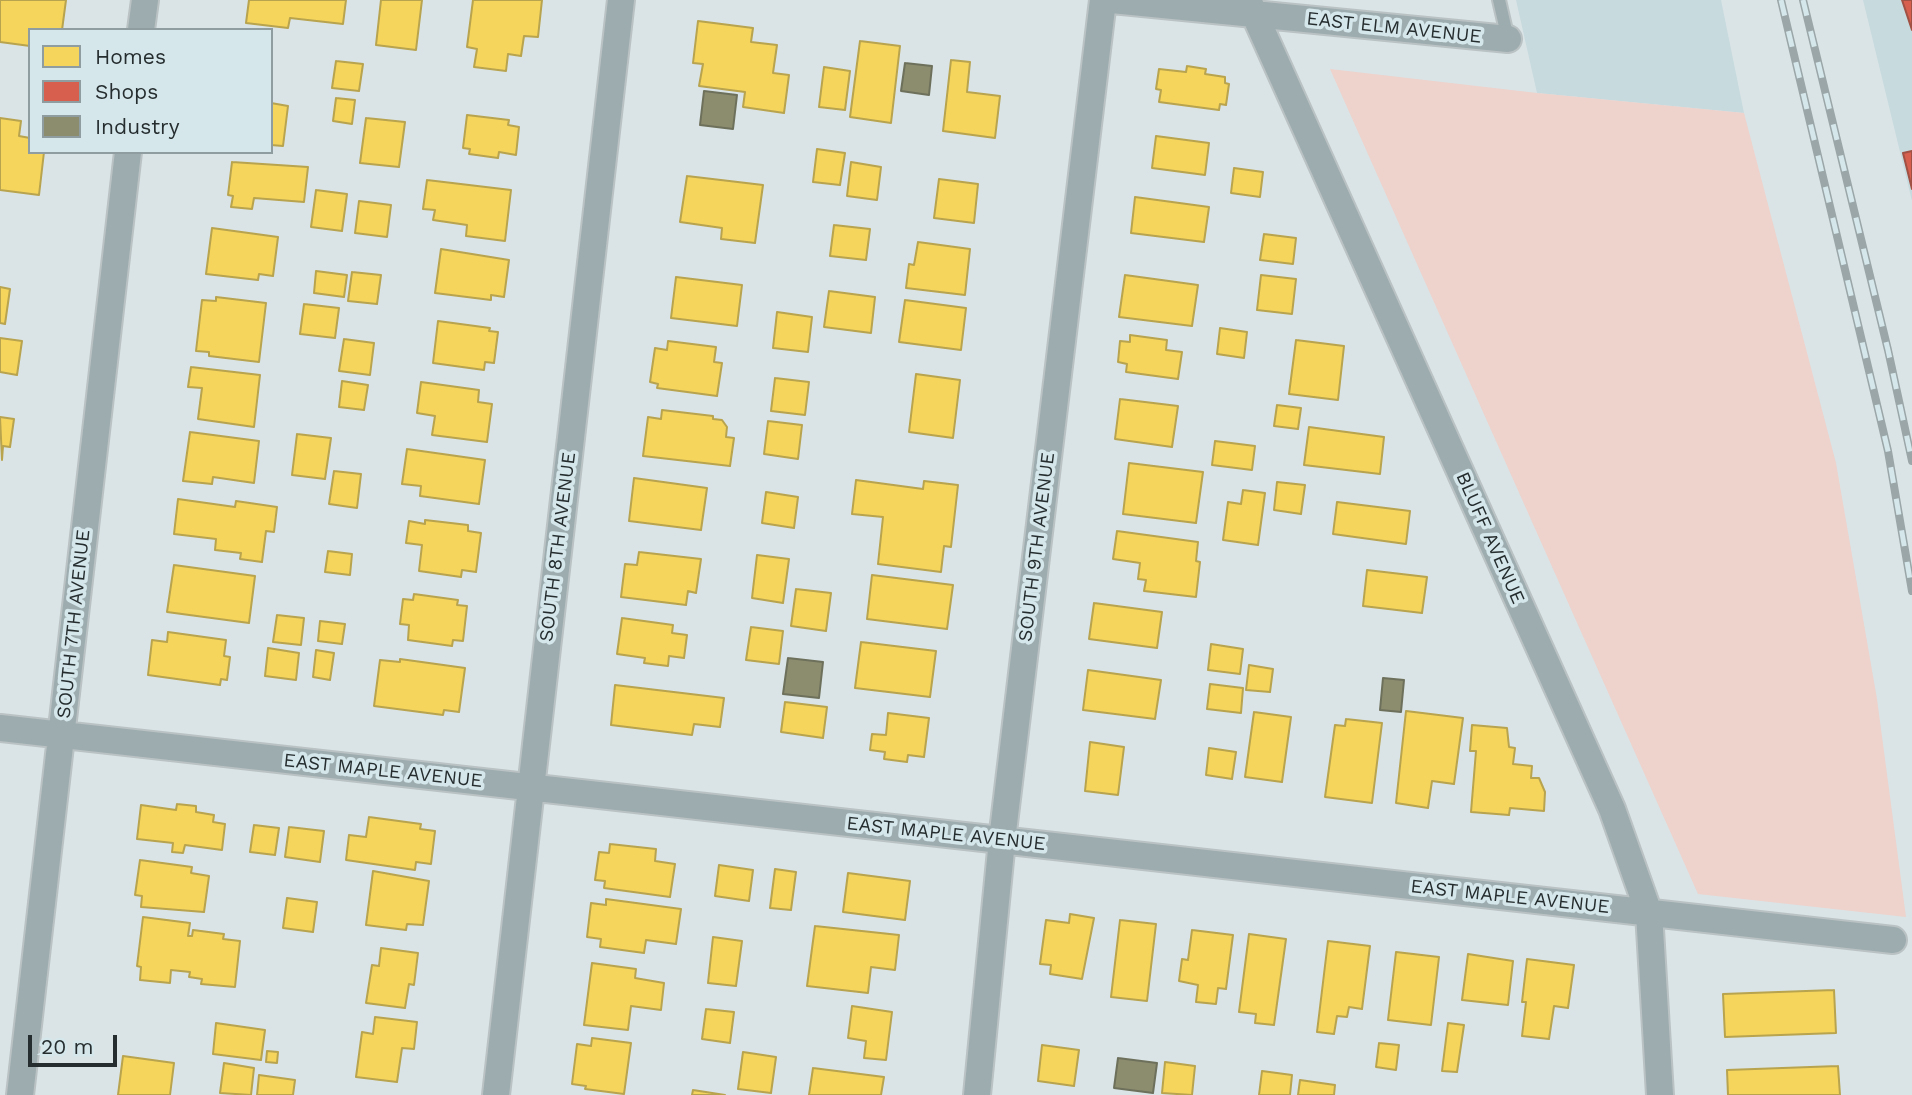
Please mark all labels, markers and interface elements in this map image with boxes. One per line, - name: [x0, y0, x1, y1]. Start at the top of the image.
- street label: EAST ELM AVENUE: [1305, 7, 1483, 49]
- legend: [28, 28, 273, 154]
- text: Homes: [95, 44, 166, 69]
- text: Shops: [95, 79, 158, 104]
- text: Industry: [95, 114, 180, 139]
- street label: SOUTH 8TH AVENUE: [535, 451, 581, 643]
- street label: SOUTH 9TH AVENUE: [1014, 451, 1060, 643]
- street label: BLUFF AVENUE: [1451, 469, 1529, 607]
- street label: SOUTH 7TH AVENUE: [53, 528, 95, 720]
- street label: EAST MAPLE AVENUE: [282, 749, 484, 793]
- street label: EAST MAPLE AVENUE: [845, 812, 1047, 856]
- street label: EAST MAPLE AVENUE: [1409, 875, 1611, 919]
- scale bar: [32, 1021, 121, 1066]
- text: 20 m: [41, 1034, 93, 1059]

